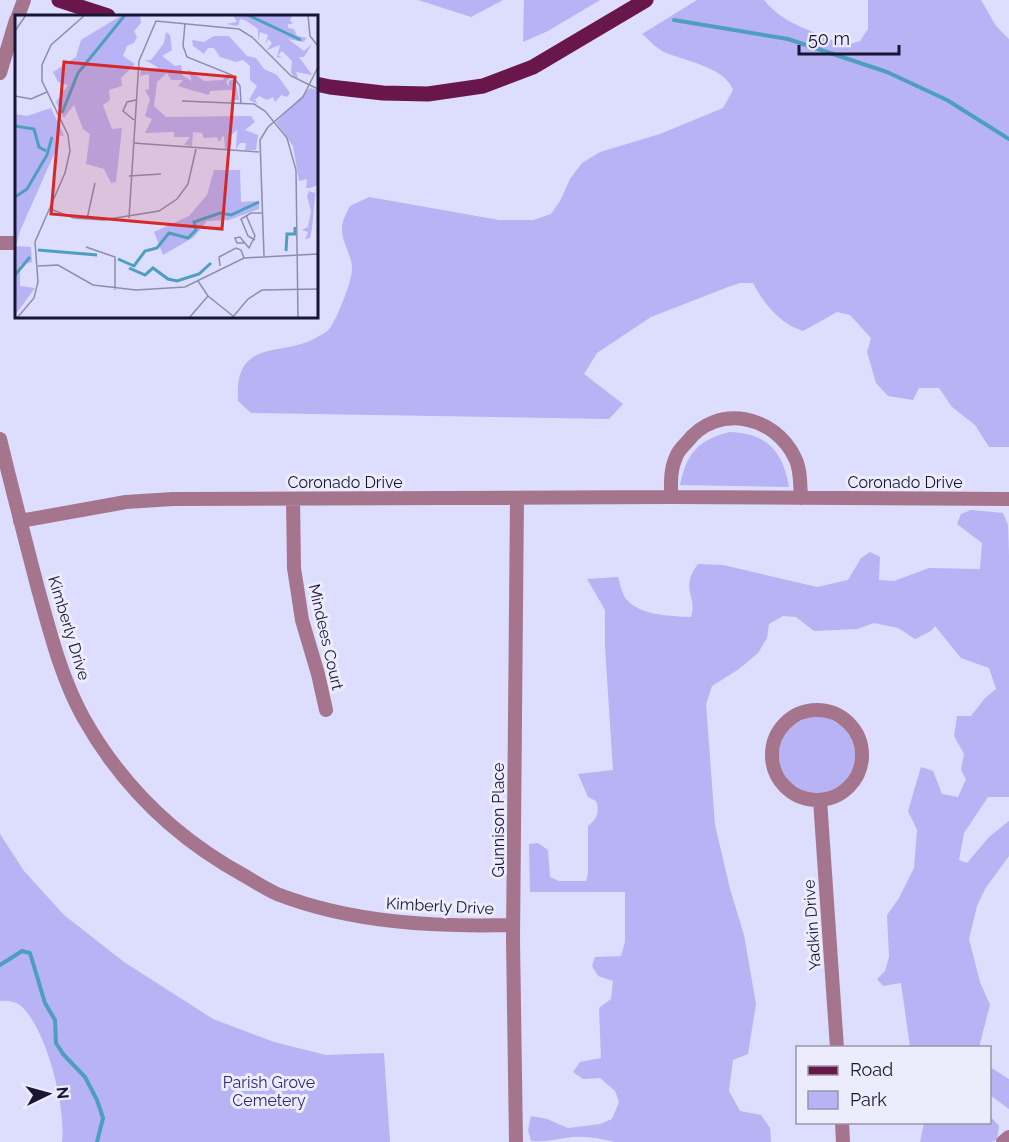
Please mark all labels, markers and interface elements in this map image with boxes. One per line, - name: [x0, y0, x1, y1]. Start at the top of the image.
- inset map: [15, 15, 318, 318]
- scale bar: [799, 18, 900, 56]
- text: 50 m: [808, 28, 850, 49]
- street label: Coronado Drive: [287, 473, 403, 492]
- street label: Coronado Drive: [847, 473, 963, 492]
- street label: Kimberly Drive: [44, 574, 94, 682]
- street label: Mindees Court: [305, 582, 348, 693]
- street label: Gunnison Place: [489, 763, 508, 877]
- street label: Yadkin Drive: [799, 879, 825, 971]
- street label: Kimberly Drive: [386, 894, 494, 918]
- legend: [796, 1046, 991, 1124]
- text: Road: [850, 1059, 893, 1080]
- north arrow: [18, 1064, 78, 1124]
- park label: Parish Grove Cemetery: [223, 1073, 315, 1110]
- text: N: [52, 1086, 72, 1100]
- text: Park: [850, 1089, 887, 1110]

